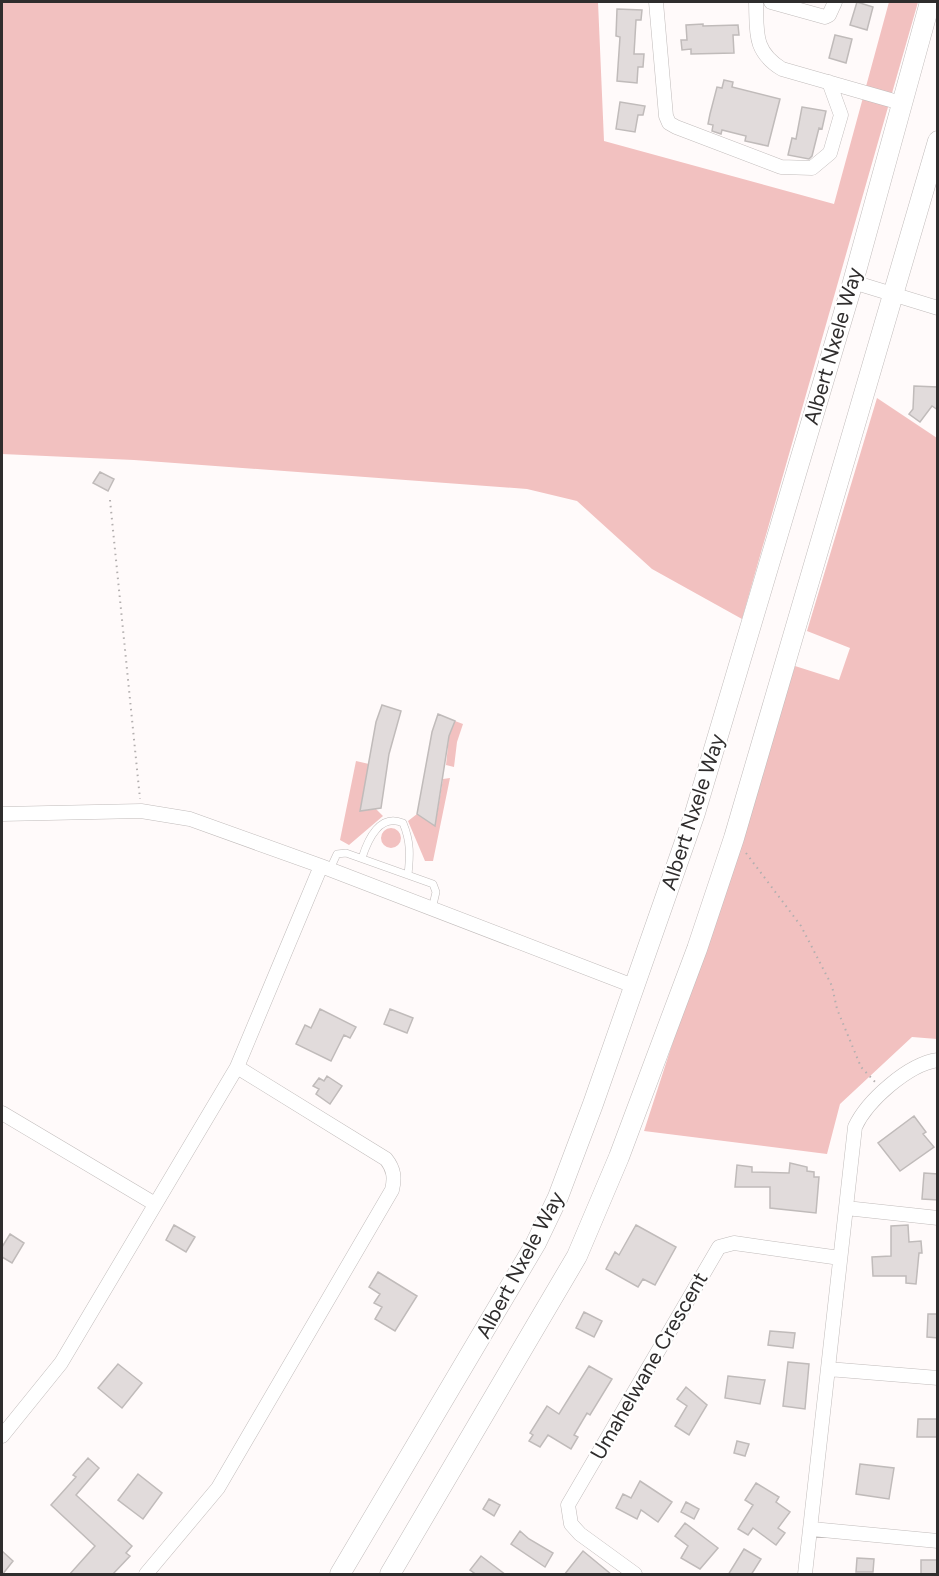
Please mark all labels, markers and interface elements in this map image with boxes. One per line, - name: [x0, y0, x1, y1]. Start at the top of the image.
- street label: Albert Nxele Way: [798, 264, 867, 427]
- street label: Albert Nxele Way: [656, 731, 730, 893]
- street label: Albert Nxele Way: [470, 1187, 569, 1342]
- street label: Umahelwane Crescent: [585, 1267, 713, 1464]

